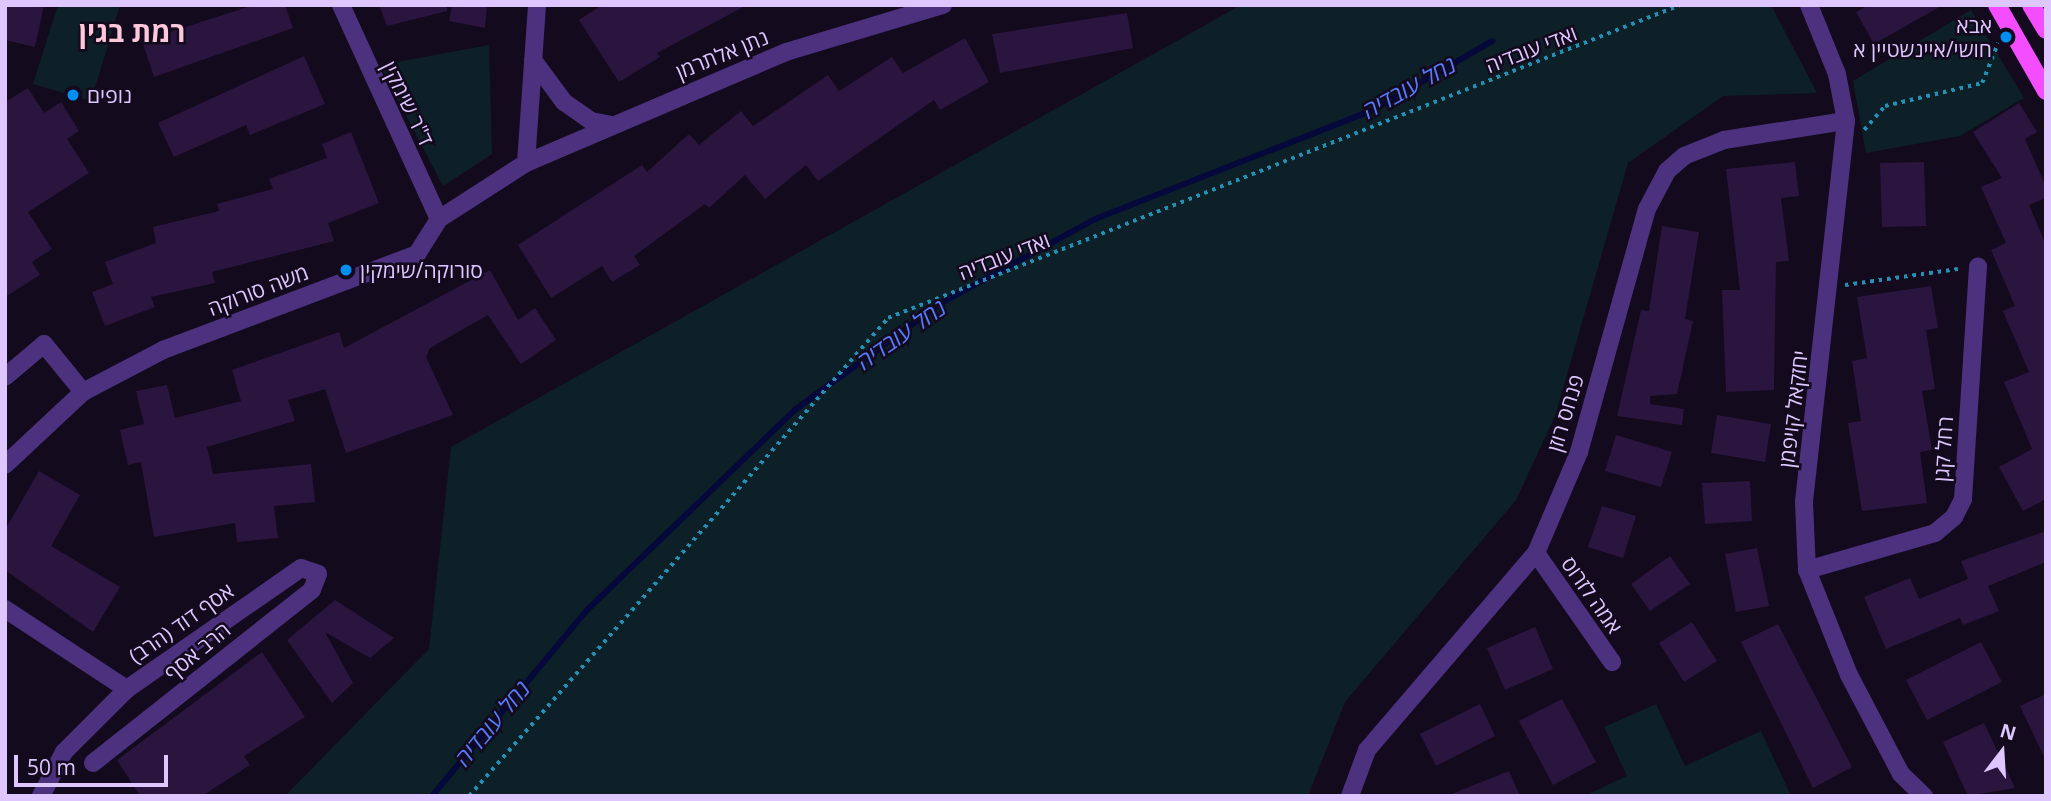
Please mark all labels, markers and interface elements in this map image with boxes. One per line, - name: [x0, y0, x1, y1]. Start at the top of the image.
- place label: אבא חושי/איינשטיין א: [1853, 12, 1992, 62]
- district label: רמת בגין: [79, 14, 185, 48]
- street label: ואדי עובדיה: [1482, 20, 1580, 78]
- street label: נתן אלתרמן: [672, 24, 772, 84]
- marker: אבא חושי/איינשטיין א: [1998, 29, 2014, 45]
- water label: נחל עובדיה: [1357, 50, 1461, 124]
- street label: ד"ר שימקין: [377, 57, 439, 149]
- place label: נופים: [87, 82, 132, 108]
- marker: נופים: [65, 87, 81, 103]
- street label: ואדי עובדיה: [955, 227, 1053, 285]
- place label: סורוקה/שימקין: [360, 257, 483, 283]
- street label: משה סורוקה: [204, 259, 312, 321]
- marker: סורוקה/שימקין: [338, 262, 354, 278]
- water label: נחל עובדיה: [851, 293, 951, 375]
- street label: יחזקאל קויפמן: [1773, 349, 1813, 469]
- street label: פנחס רוזן: [1541, 371, 1589, 455]
- street label: רחל קגן: [1928, 415, 1958, 483]
- street label: אמה לזרוס: [1556, 552, 1628, 638]
- street label: אסף דוד (הרב): [124, 578, 238, 668]
- street label: הרב אסף: [159, 617, 235, 685]
- water label: נחל עובדיה: [448, 675, 536, 771]
- north arrow: [1967, 717, 2037, 787]
- text: N: [1997, 717, 2019, 747]
- scale bar: [18, 742, 172, 786]
- text: 50 m: [27, 753, 76, 781]

